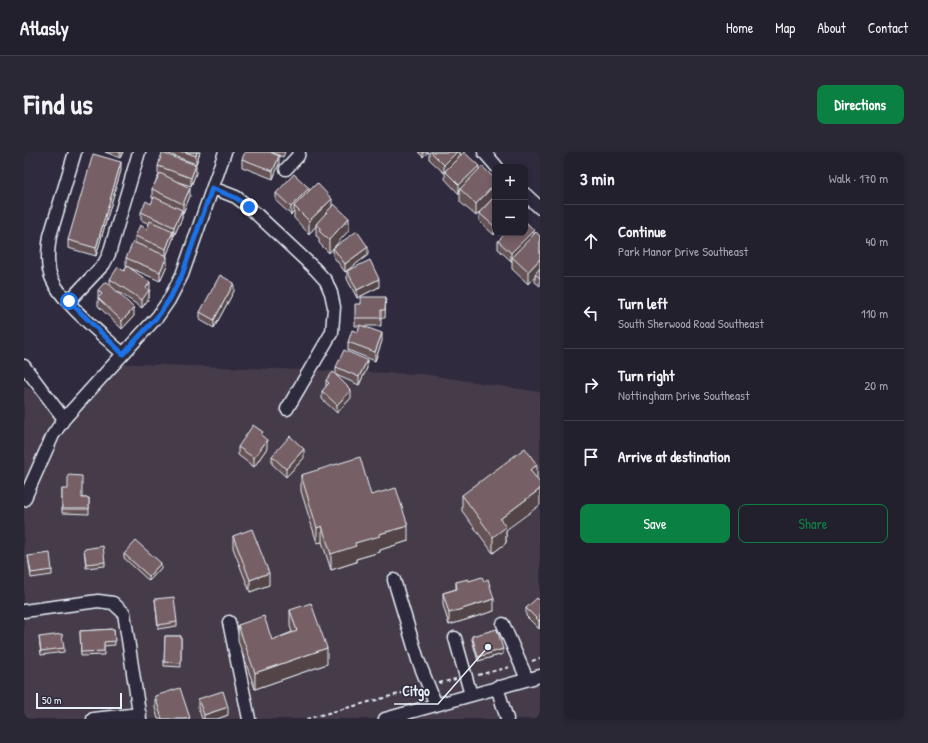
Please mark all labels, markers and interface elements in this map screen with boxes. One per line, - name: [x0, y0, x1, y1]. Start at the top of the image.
- text: Atlasly: [20, 15, 69, 41]
- text: Home: [726, 18, 753, 37]
- text: Map: [775, 18, 795, 37]
- text: About: [817, 18, 846, 37]
- text: Contact: [868, 18, 908, 37]
- text: Find us: [24, 85, 93, 123]
- button: Directions: [817, 85, 904, 124]
- map controls: [492, 164, 528, 236]
- button: +: [492, 164, 528, 200]
- text: 3 min: [580, 167, 615, 190]
- text: Walk · 170 m: [829, 169, 888, 187]
- route end: [240, 198, 258, 216]
- button: −: [492, 200, 528, 236]
- text: Continue: [618, 221, 666, 242]
- icon: ahead: [580, 230, 602, 252]
- text: 40 m: [865, 232, 888, 250]
- text: Park Manor Drive Southeast: [618, 242, 748, 260]
- route start: [60, 292, 78, 310]
- text: Turn left: [618, 293, 668, 314]
- icon: left: [580, 302, 602, 324]
- text: 110 m: [861, 304, 888, 322]
- text: South Sherwood Road Southeast: [618, 314, 764, 332]
- text: Turn right: [618, 365, 674, 386]
- icon: right: [580, 374, 602, 396]
- text: 20 m: [864, 376, 888, 394]
- text: Nottingham Drive Southeast: [618, 386, 750, 404]
- icon: arrive: [580, 446, 602, 468]
- text: Arrive at destination: [618, 446, 730, 467]
- button: Save: [580, 504, 730, 543]
- button: Share: [738, 504, 888, 543]
- callout: Citgo: [394, 678, 438, 704]
- text: Citgo: [402, 681, 430, 702]
- scale bar: [36, 691, 122, 710]
- text: 50 m: [42, 693, 62, 707]

